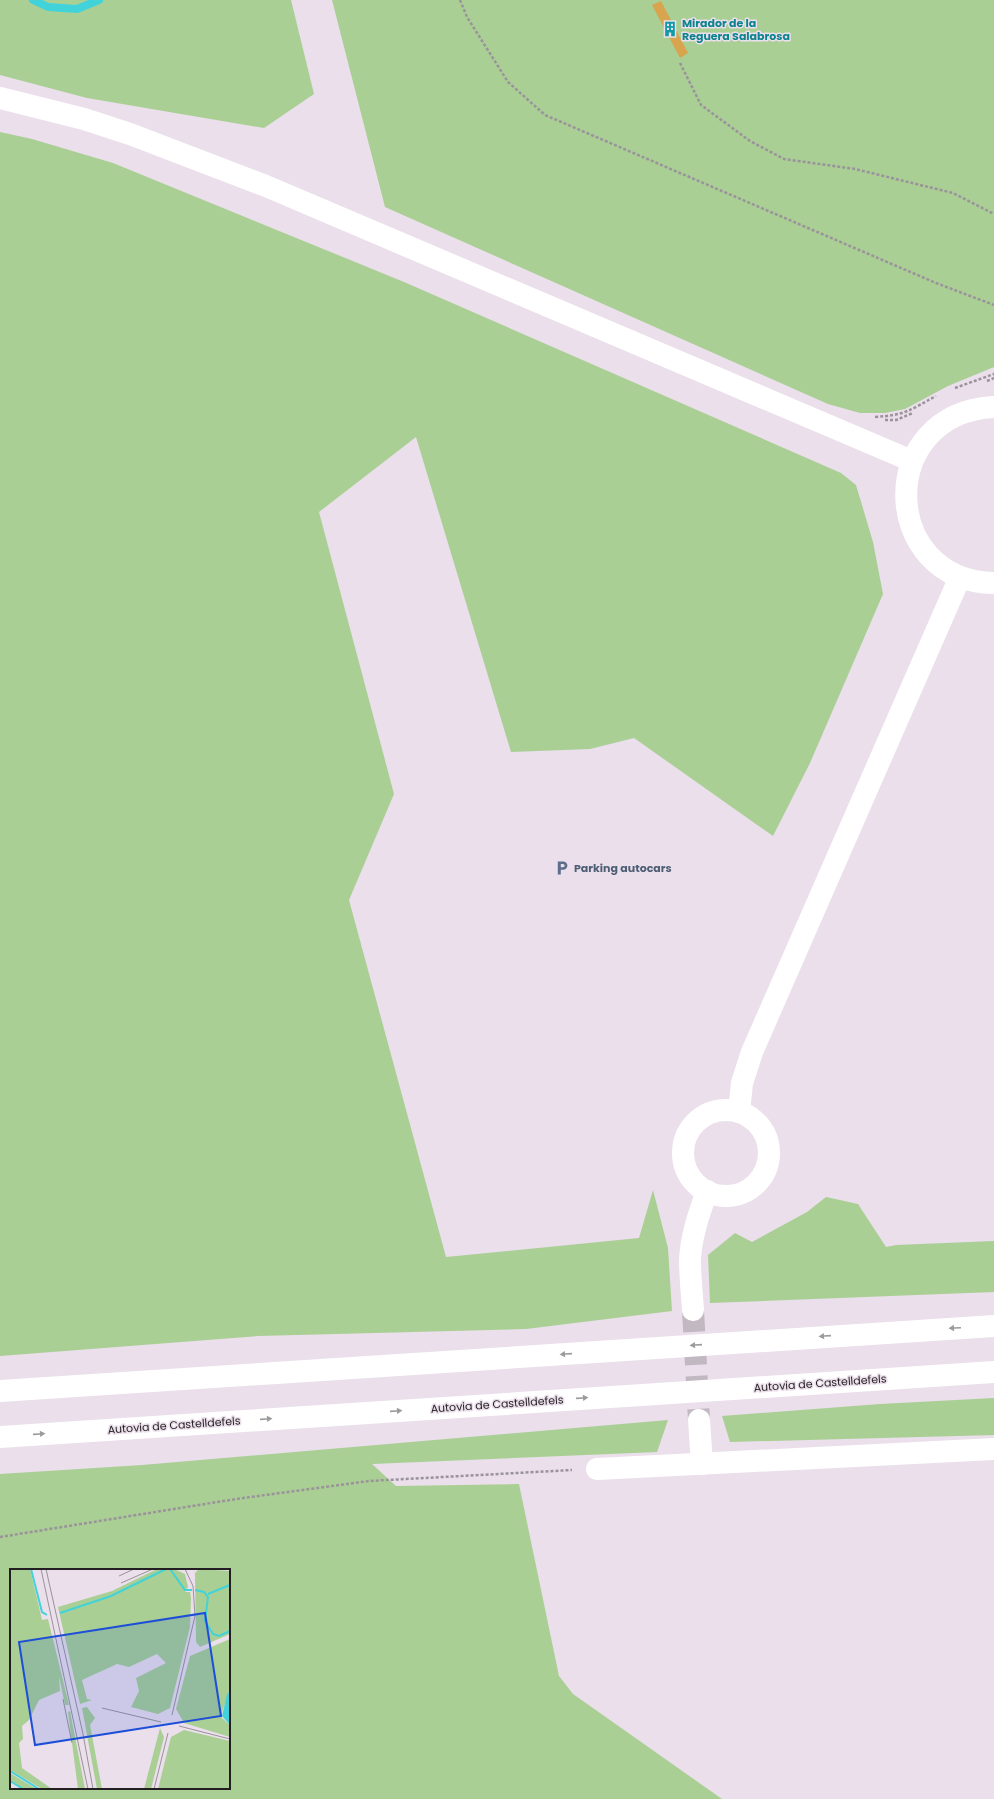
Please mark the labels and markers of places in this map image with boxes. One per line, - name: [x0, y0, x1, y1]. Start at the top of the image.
- place label: Mirador de la Reguera Salabrosa: [682, 15, 790, 44]
- building icon: Mirador de la Reguera Salabrosa: [661, 20, 679, 38]
- parking icon: Parking autocars: [553, 859, 571, 877]
- place label: Parking autocars: [574, 860, 672, 876]

